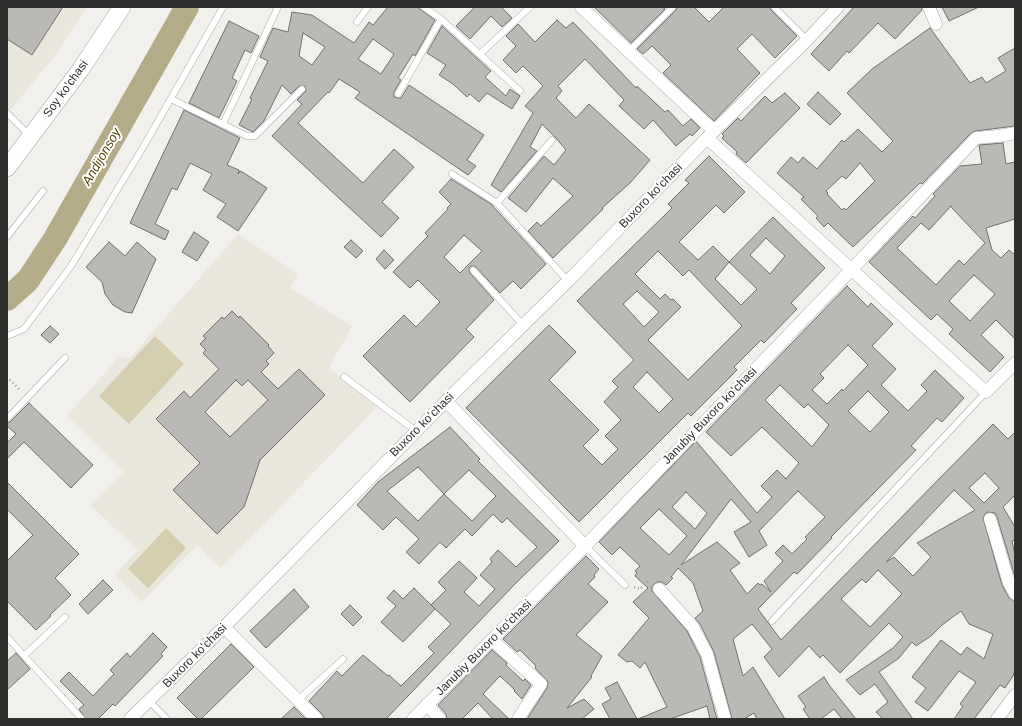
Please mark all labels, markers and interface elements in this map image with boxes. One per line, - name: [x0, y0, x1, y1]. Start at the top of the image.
- street label: Soy ko'chasi: [40, 58, 92, 120]
- water label: Andijonsoy: [79, 126, 125, 188]
- street label: Buxoro koʻchasi: [616, 161, 686, 231]
- street label: Janubiy Buxoro koʻchasi: [660, 364, 760, 468]
- street label: Buxoro koʻchasi: [387, 390, 457, 460]
- street label: Janubiy Buxoro koʻchasi: [433, 597, 535, 699]
- street label: Buxoro koʻchasi: [160, 621, 230, 691]

